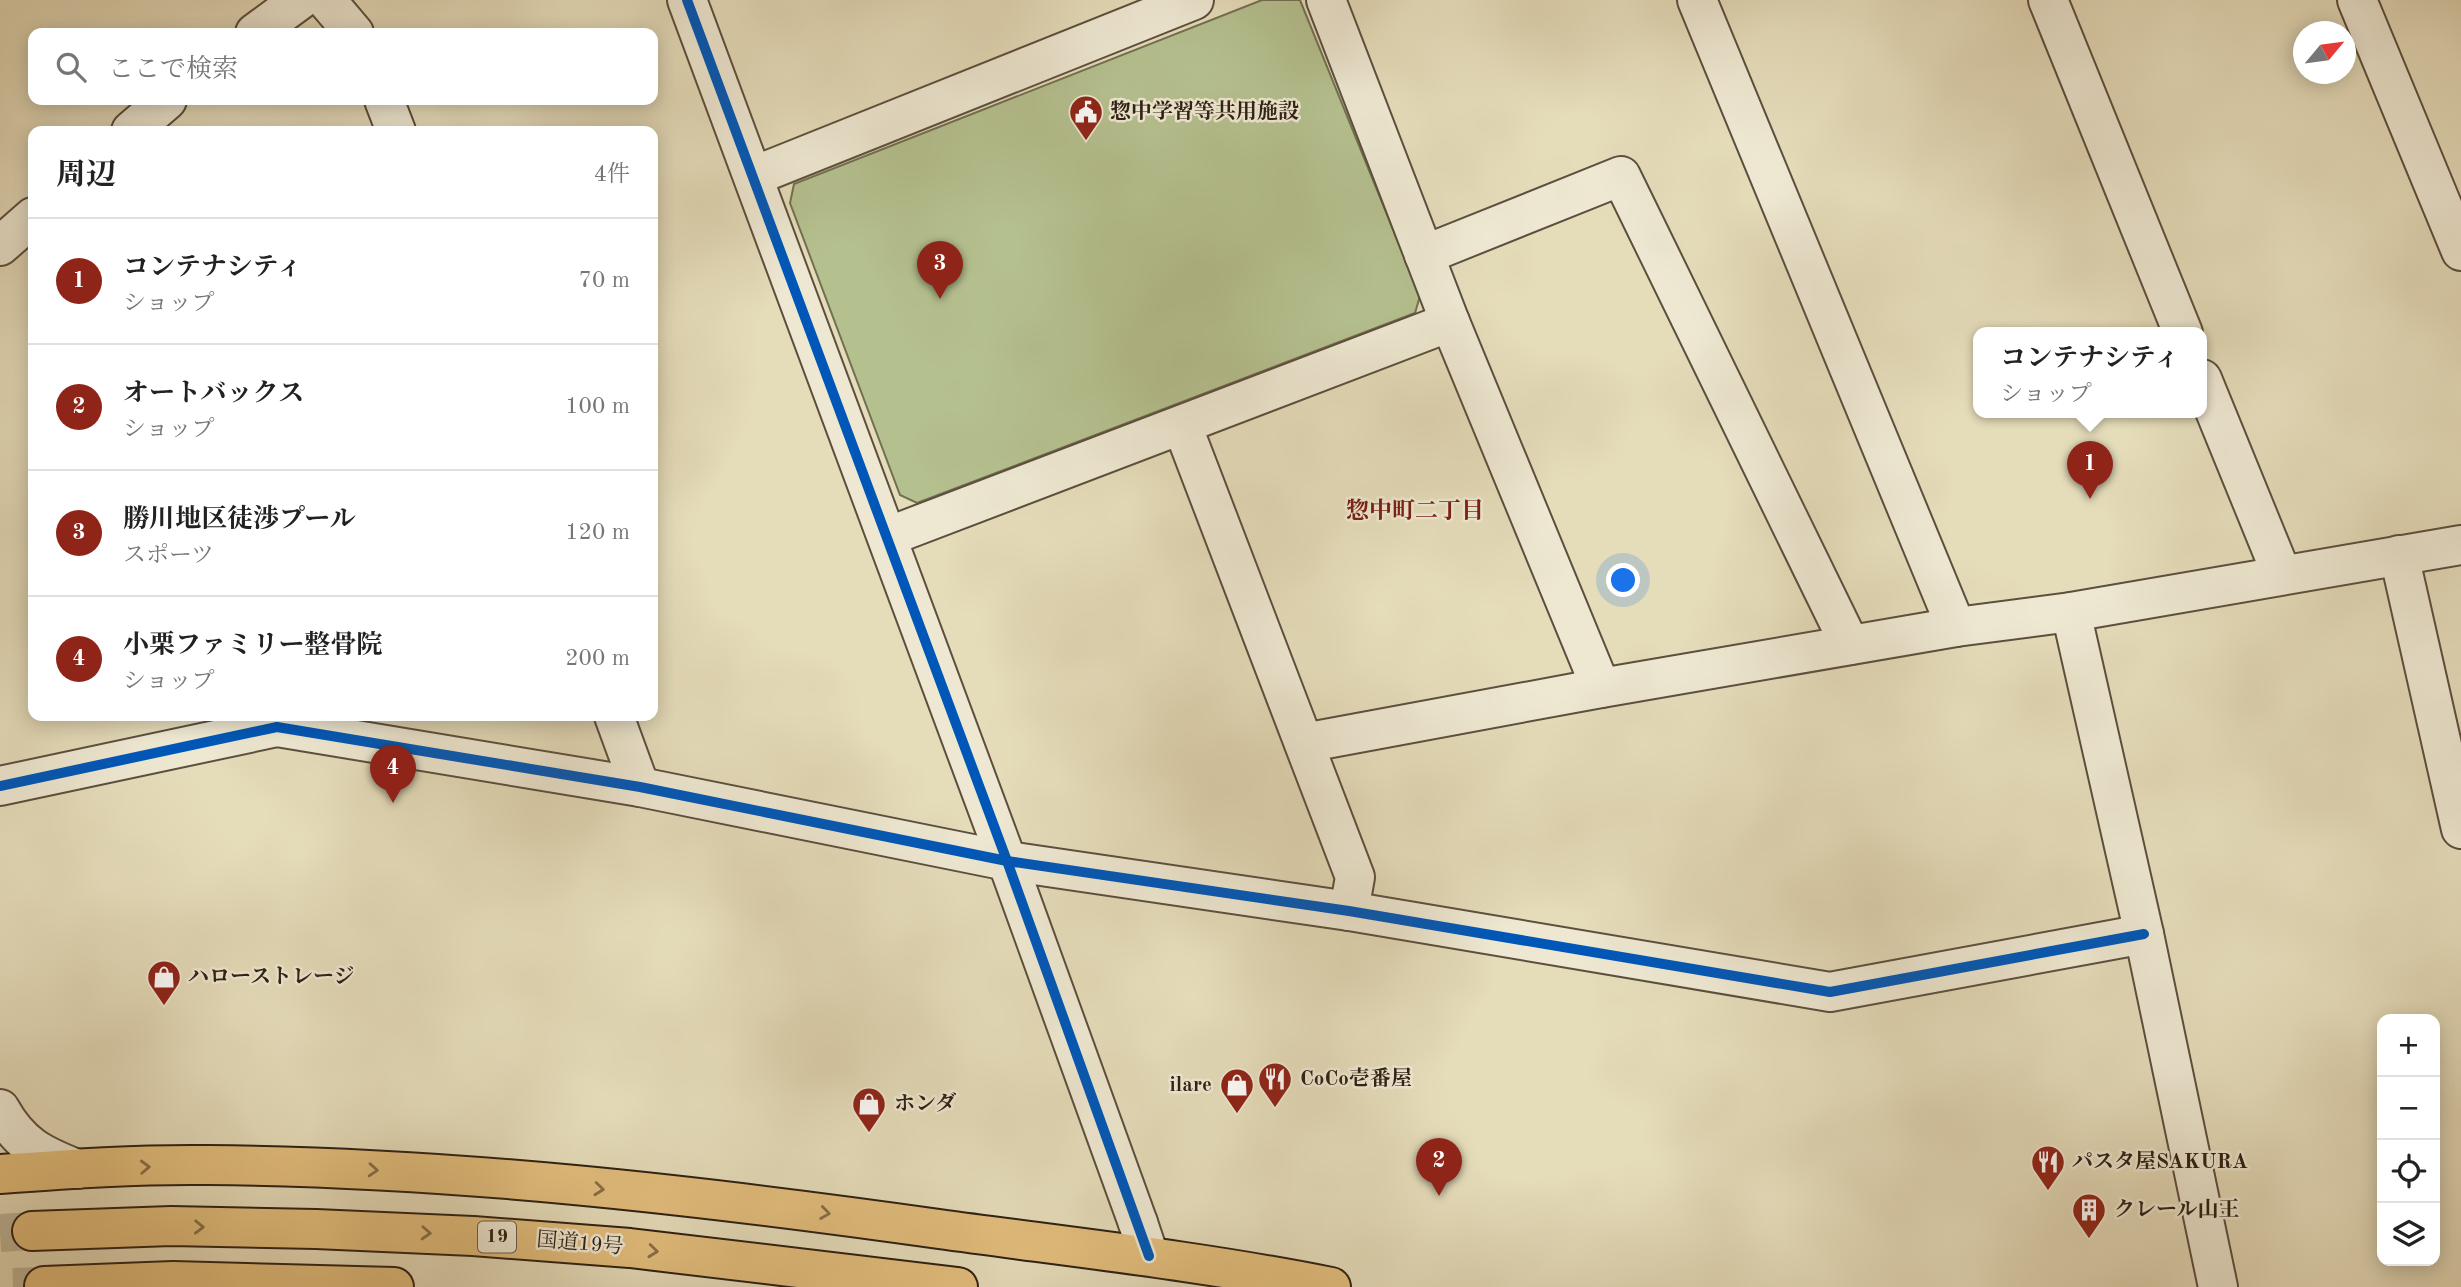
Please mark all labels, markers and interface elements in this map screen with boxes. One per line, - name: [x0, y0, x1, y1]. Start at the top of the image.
- north arrow: [2293, 21, 2356, 84]
- search box: [28, 28, 658, 105]
- icon: search: [52, 48, 90, 86]
- text: ここで検索: [108, 57, 238, 83]
- public building icon: 惣中学習等共用施設: [1067, 93, 1105, 142]
- place label: 惣中学習等共用施設: [1110, 100, 1299, 123]
- text: 周辺: [56, 161, 116, 191]
- text: 4件: [594, 163, 630, 186]
- pin: 3: [917, 241, 963, 299]
- text: コンテナシティ: [123, 255, 302, 281]
- text: 1: [72, 269, 86, 292]
- text: 70 m: [579, 269, 630, 292]
- text: ショップ: [123, 292, 215, 315]
- popup: [1973, 327, 2207, 418]
- text: コンテナシティ: [2000, 346, 2180, 372]
- text: オートバックス: [123, 381, 304, 407]
- text: ショップ: [2000, 383, 2092, 406]
- text: 2: [72, 395, 86, 418]
- text: 100 m: [565, 395, 630, 418]
- text: ショップ: [123, 418, 215, 441]
- pin: 1: [2067, 441, 2113, 499]
- district label: 惣中町二丁目: [1346, 498, 1484, 523]
- text: 勝川地区徒渉プール: [123, 507, 356, 533]
- text: 3: [72, 521, 86, 544]
- text: 120 m: [565, 521, 630, 544]
- text: スポーツ: [123, 544, 214, 567]
- your location: [1606, 563, 1640, 597]
- text: 小栗ファミリー整骨院: [123, 633, 382, 659]
- text: 4: [72, 647, 86, 670]
- text: 200 m: [565, 647, 630, 670]
- text: ショップ: [123, 670, 215, 693]
- pin: 4: [370, 745, 416, 803]
- shop icon: ハローストレージ: [145, 958, 183, 1007]
- place label: ハローストレージ: [188, 965, 355, 988]
- map controls: [2377, 1014, 2440, 1266]
- button: +: [2377, 1014, 2440, 1077]
- restaurant icon: CoCo壱番屋: [1256, 1060, 1294, 1109]
- shop icon: ilare: [1218, 1066, 1256, 1115]
- place label: CoCo壱番屋: [1300, 1067, 1412, 1090]
- place label: ilare: [1170, 1075, 1212, 1096]
- button: −: [2377, 1077, 2440, 1140]
- shop icon: ホンダ: [850, 1085, 888, 1134]
- place label: ホンダ: [894, 1092, 956, 1115]
- pin: 2: [1416, 1138, 1462, 1196]
- button: locate: [2377, 1140, 2440, 1203]
- restaurant icon: パスタ屋SAKURA: [2029, 1143, 2067, 1192]
- place label: パスタ屋SAKURA: [2072, 1150, 2248, 1173]
- one-way arrow: [140, 1159, 151, 1174]
- one-way arrow: [367, 1162, 378, 1177]
- one-way arrow: [593, 1181, 605, 1196]
- building icon: クレール山王: [2070, 1191, 2108, 1240]
- place label: クレール山王: [2114, 1198, 2240, 1221]
- button: layers: [2377, 1203, 2440, 1266]
- one-way arrow: [820, 1205, 831, 1220]
- one-way arrow: [193, 1219, 204, 1234]
- road number: 19: [478, 1222, 516, 1252]
- one-way arrow: [421, 1226, 432, 1241]
- street label: 国道19号: [536, 1228, 625, 1258]
- one-way arrow: [647, 1243, 659, 1258]

